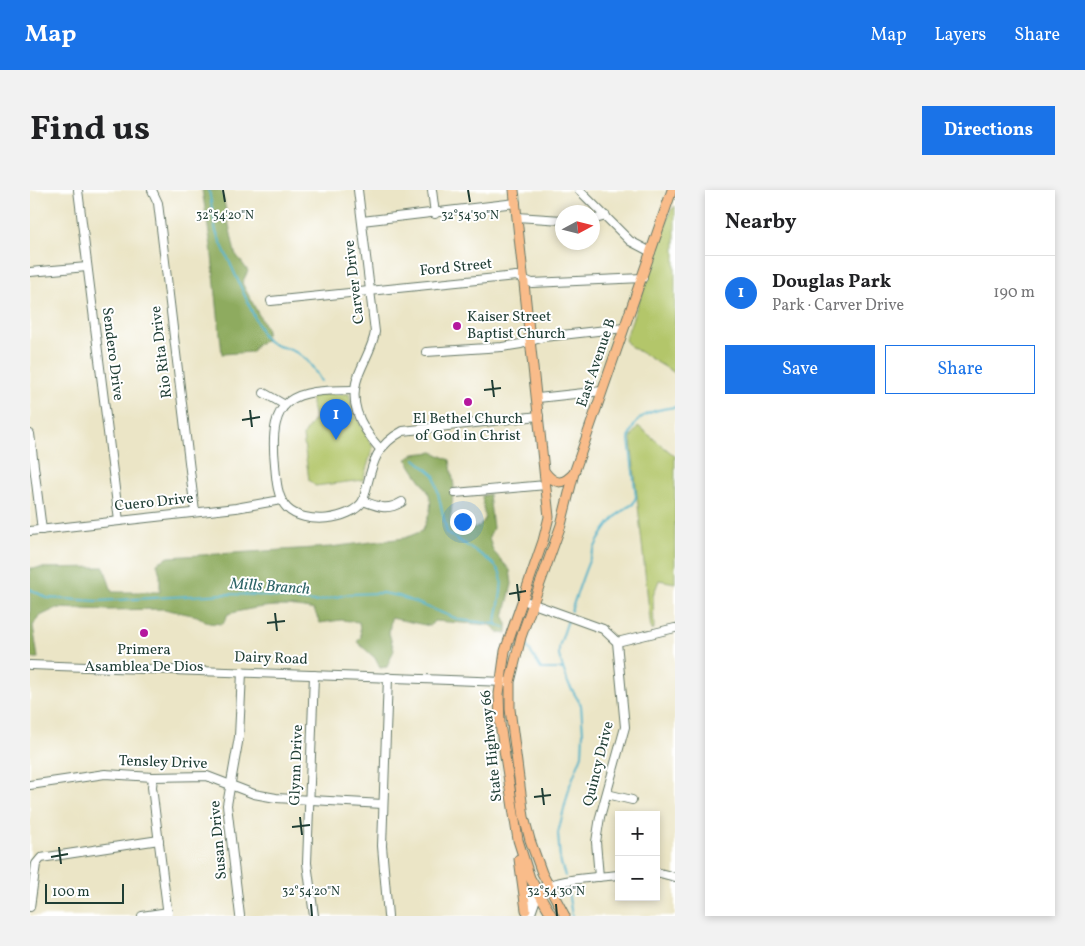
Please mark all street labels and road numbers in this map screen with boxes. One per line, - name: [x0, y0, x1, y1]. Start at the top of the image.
- street label: Carver Drive: [339, 239, 371, 325]
- street label: Ford Street: [419, 254, 493, 282]
- street label: Rio Rita Drive: [146, 305, 178, 399]
- street label: Sendero Drive: [96, 306, 128, 402]
- street label: East Avenue B: [572, 316, 622, 410]
- street label: Cuero Drive: [113, 488, 195, 518]
- street label: Dairy Road: [234, 647, 308, 671]
- street label: State Highway 66: [476, 689, 508, 803]
- street label: Quincy Drive: [578, 719, 620, 809]
- street label: Glynn Drive: [285, 724, 309, 806]
- street label: Tensley Drive: [118, 751, 208, 775]
- street label: Susan Drive: [205, 800, 233, 880]

